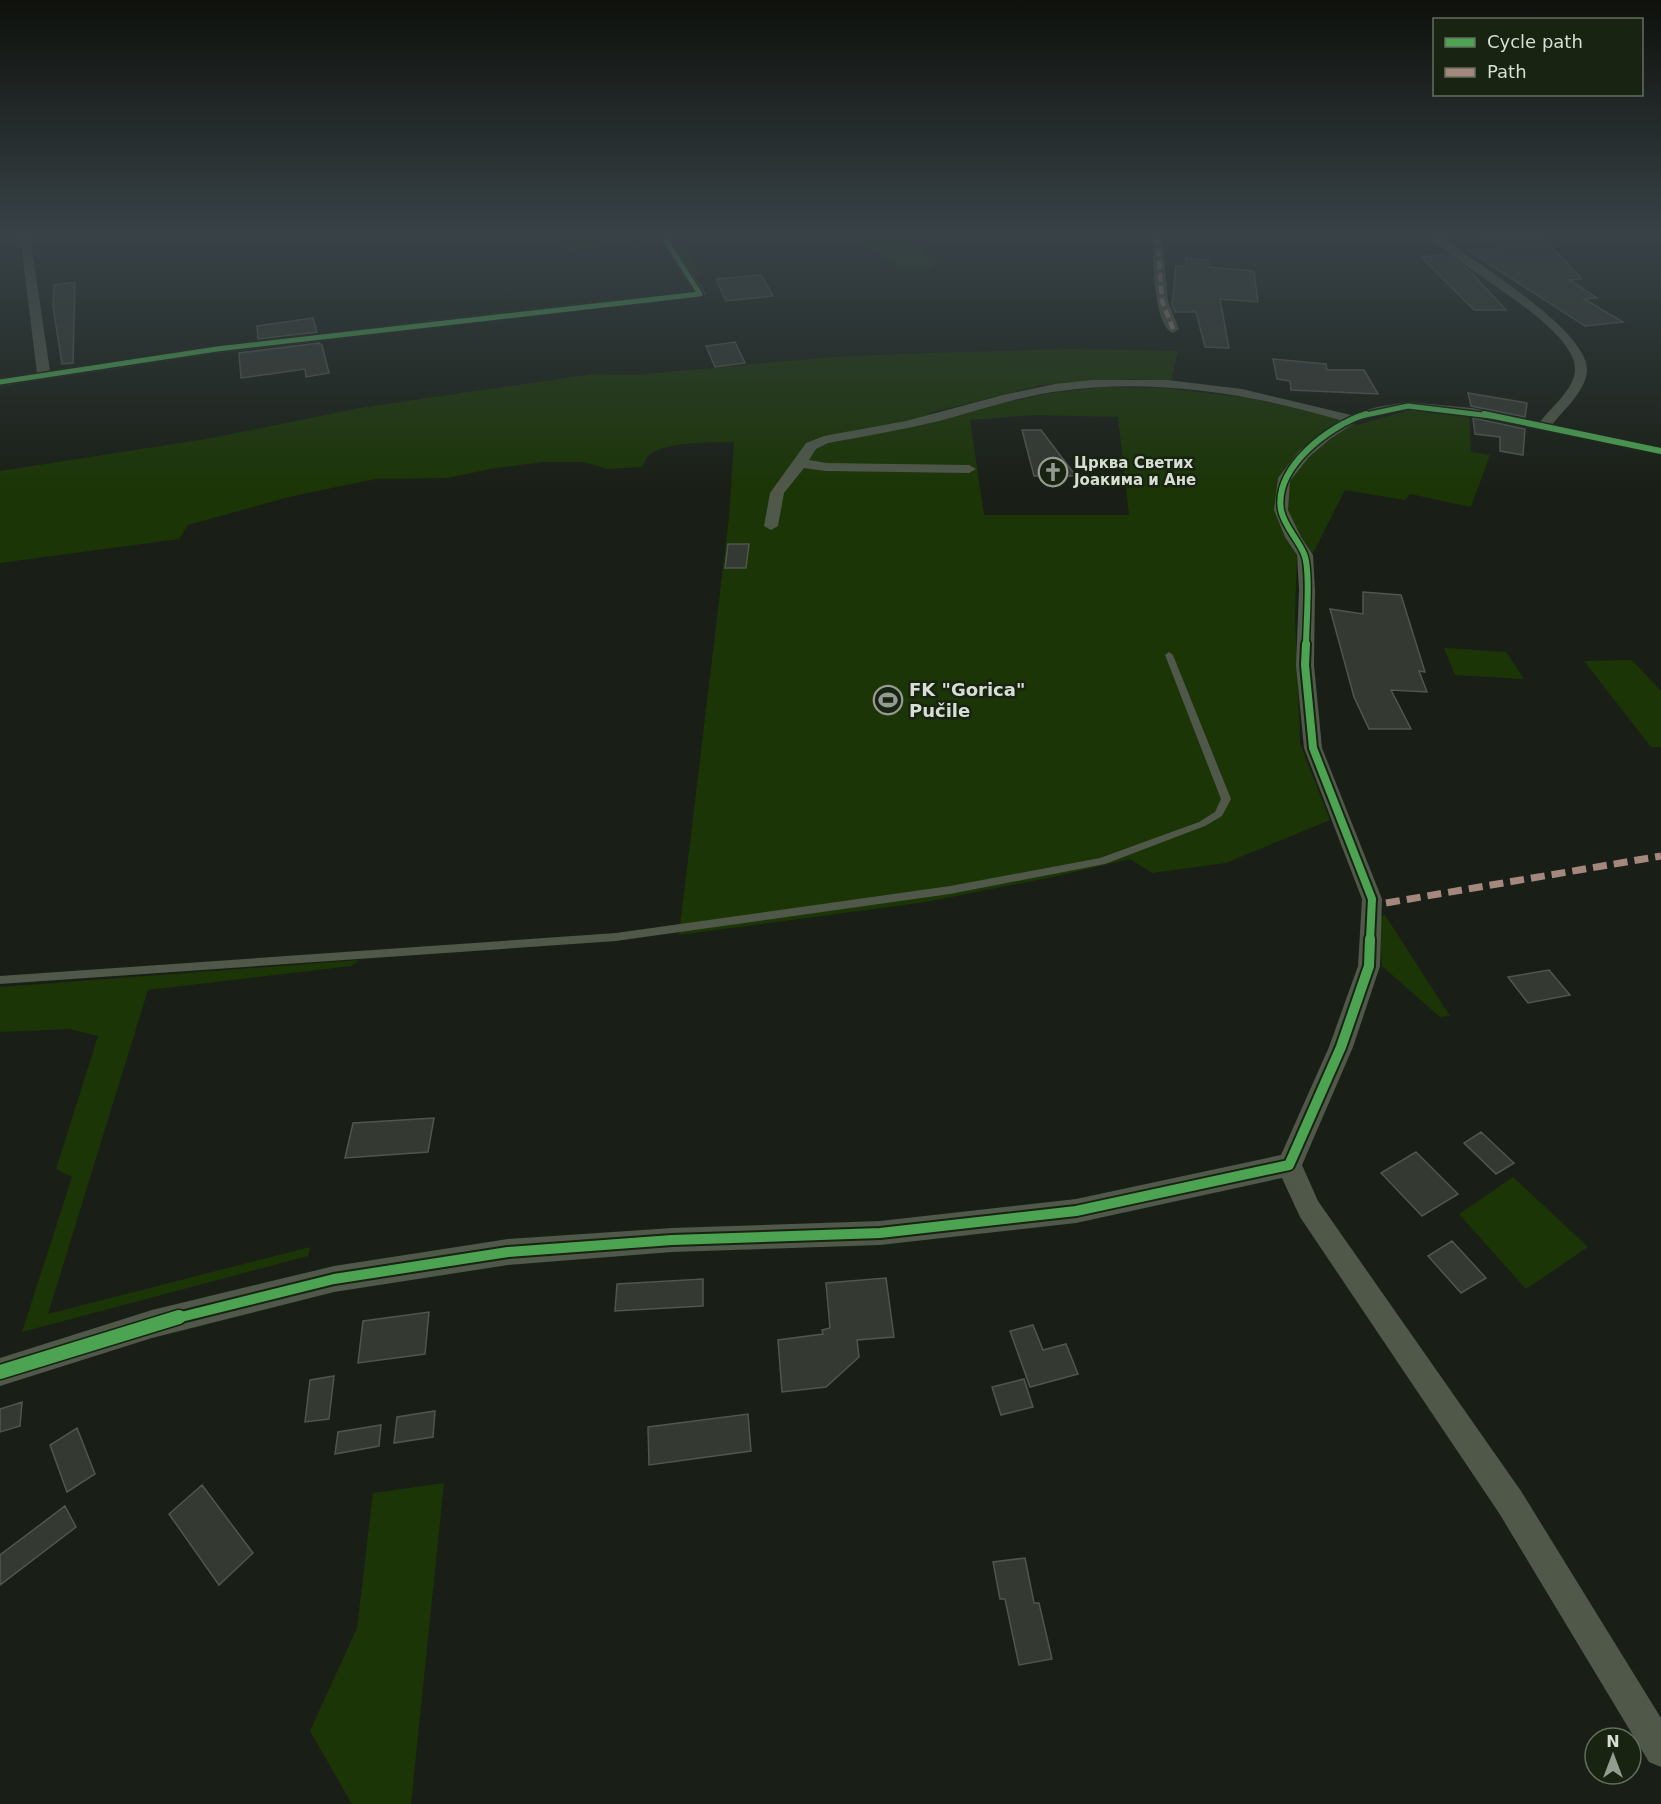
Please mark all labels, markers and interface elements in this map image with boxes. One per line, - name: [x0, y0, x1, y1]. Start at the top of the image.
- legend: [1433, 18, 1643, 96]
- text: Cycle path: [1487, 31, 1583, 52]
- text: Path: [1487, 61, 1527, 82]
- place label: Црква Светих Јоакима и Ане: [1073, 454, 1196, 489]
- church icon: Црква Светих Јоакима и Ане: [1037, 456, 1069, 488]
- place label: FK "Gorica" Pučile: [909, 679, 1025, 721]
- sports icon: FK "Gorica" Pučile: [872, 684, 904, 716]
- north arrow: [1583, 1726, 1643, 1786]
- text: N: [1606, 1732, 1620, 1751]

